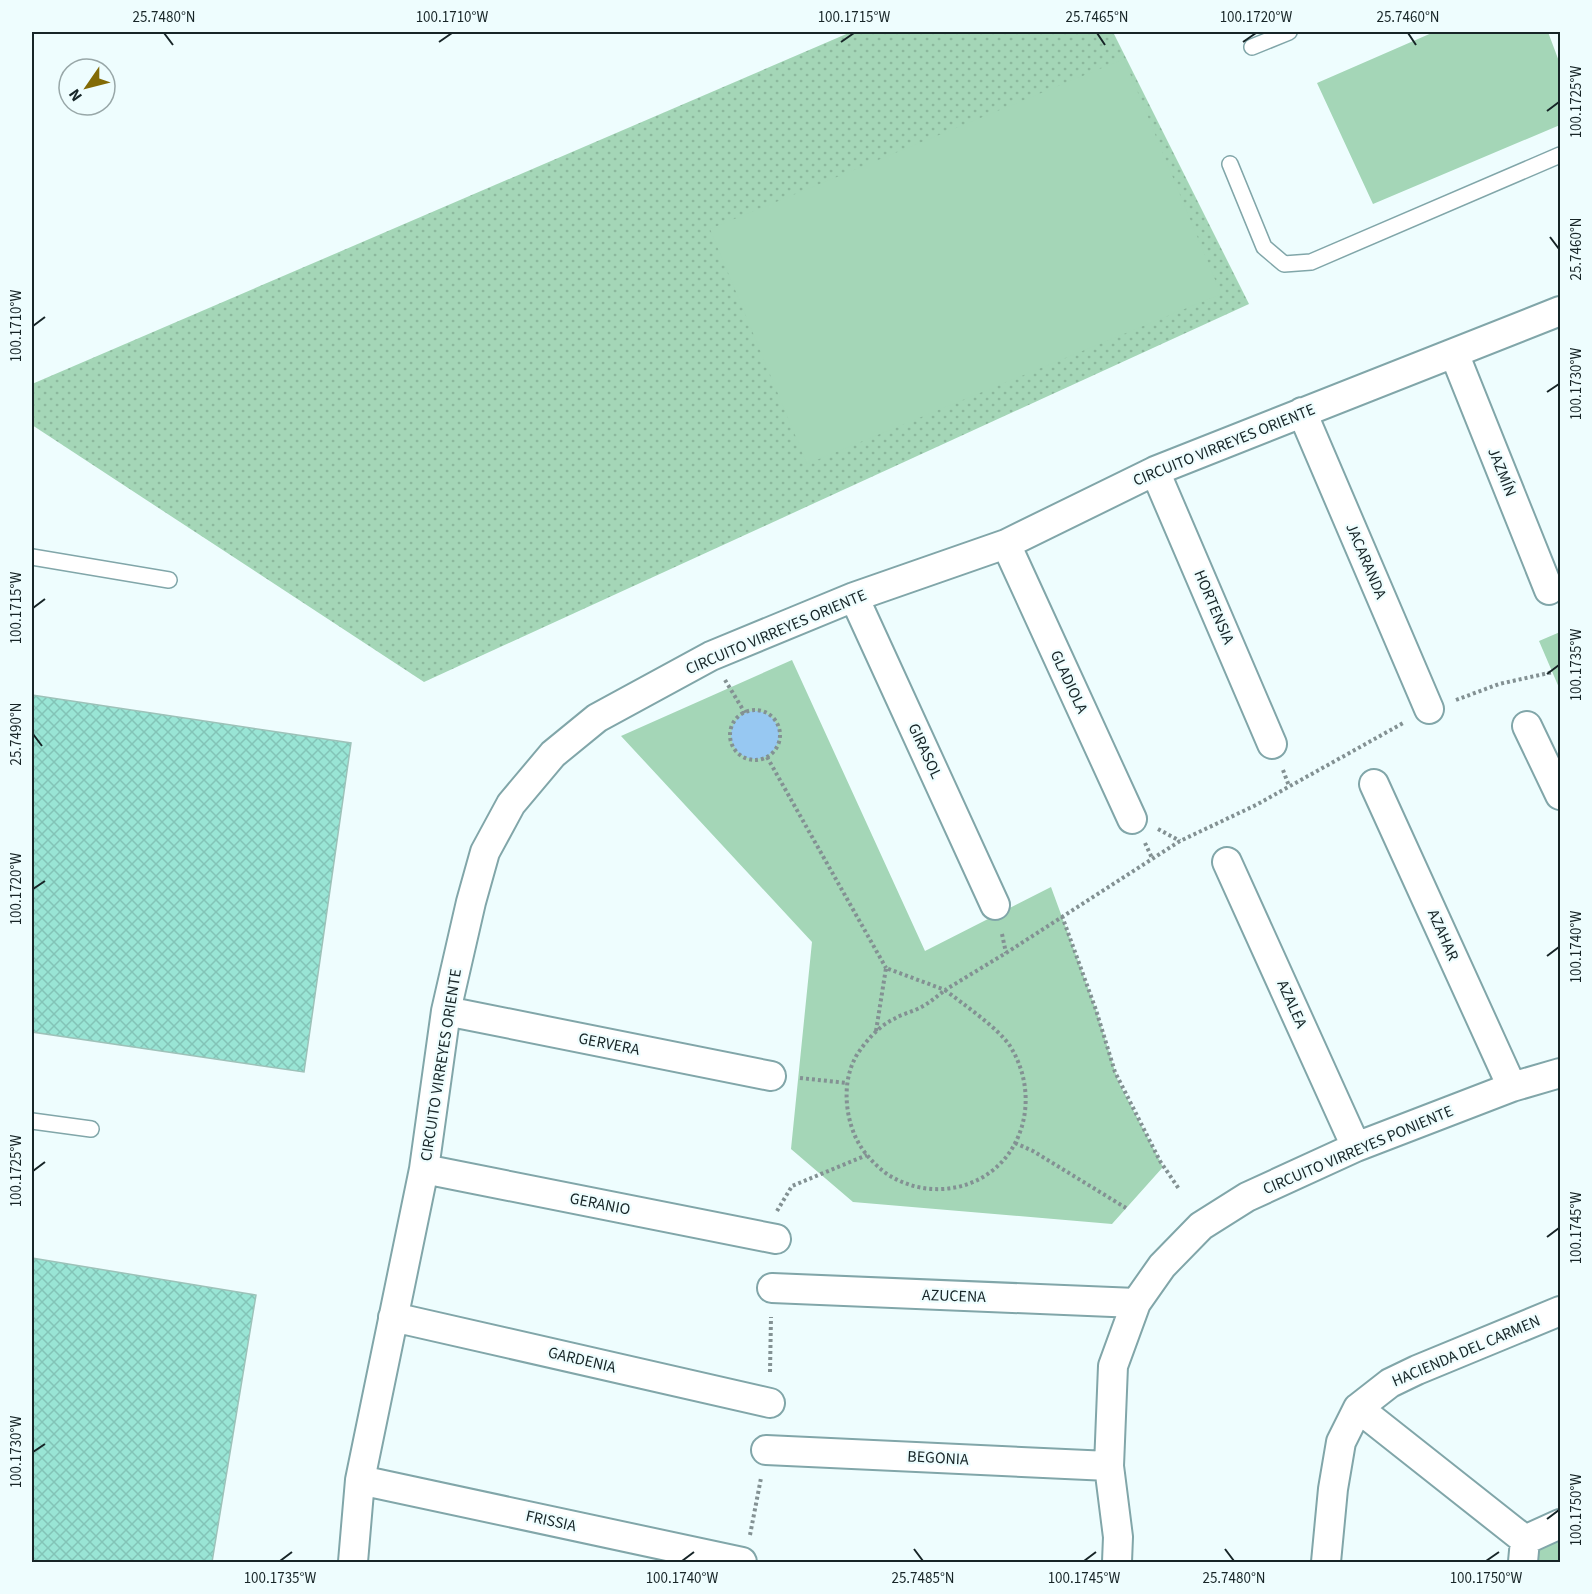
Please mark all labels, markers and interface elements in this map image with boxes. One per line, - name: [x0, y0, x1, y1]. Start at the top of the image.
- text: 25.7480°N: [132, 7, 196, 28]
- text: 100.1710°W: [416, 7, 489, 28]
- text: 100.1715°W: [818, 7, 891, 28]
- text: 25.7465°N: [1065, 7, 1129, 28]
- text: 100.1720°W: [1220, 7, 1293, 28]
- text: 25.7460°N: [1376, 7, 1440, 28]
- north arrow: [57, 57, 117, 117]
- text: 100.1725°W: [1566, 65, 1587, 138]
- text: N: [63, 84, 88, 106]
- text: 25.7460°N: [1566, 217, 1587, 281]
- text: 100.1710°W: [6, 289, 27, 362]
- text: 100.1730°W: [1566, 347, 1587, 420]
- street label: CIRCUITO VIRREYES ORIENTE: [1130, 398, 1318, 492]
- street label: JAZMÍN: [1482, 444, 1522, 500]
- street label: JACARANDA: [1340, 520, 1392, 603]
- street label: HORTENSIA: [1188, 566, 1240, 648]
- text: 100.1715°W: [6, 571, 27, 644]
- street label: CIRCUITO VIRREYES ORIENTE: [682, 584, 870, 680]
- text: 100.1735°W: [1566, 628, 1587, 701]
- street label: GLADIOLA: [1045, 647, 1093, 718]
- text: 25.7490°N: [6, 702, 27, 766]
- street label: GIRASOL: [903, 720, 947, 782]
- text: 100.1720°W: [6, 852, 27, 925]
- street label: AZAHAR: [1422, 906, 1464, 964]
- text: 100.1740°W: [1566, 910, 1587, 983]
- street label: CIRCUITO VIRREYES ORIENTE: [415, 967, 467, 1163]
- street label: AZALEA: [1272, 976, 1312, 1032]
- street label: GERVERA: [577, 1027, 642, 1061]
- street label: CIRCUITO VIRREYES PONIENTE: [1259, 1100, 1457, 1200]
- text: 100.1725°W: [6, 1134, 27, 1207]
- street label: GERANIO: [568, 1187, 632, 1221]
- text: 100.1745°W: [1566, 1191, 1587, 1264]
- street label: AZUCENA: [922, 1284, 987, 1308]
- street label: HACIENDA DEL CARMEN: [1388, 1310, 1544, 1392]
- street label: GARDENIA: [546, 1342, 618, 1379]
- text: 100.1730°W: [6, 1415, 27, 1488]
- street label: BEGONIA: [907, 1445, 970, 1471]
- text: 100.1750°W: [1566, 1473, 1587, 1546]
- street label: FRISSIA: [524, 1505, 579, 1537]
- text: 100.1735°W: [244, 1568, 317, 1589]
- text: 100.1740°W: [646, 1568, 719, 1589]
- text: 25.7485°N: [891, 1568, 955, 1589]
- text: 100.1745°W: [1048, 1568, 1121, 1589]
- text: 25.7480°N: [1202, 1568, 1266, 1589]
- text: 100.1750°W: [1450, 1568, 1523, 1589]

